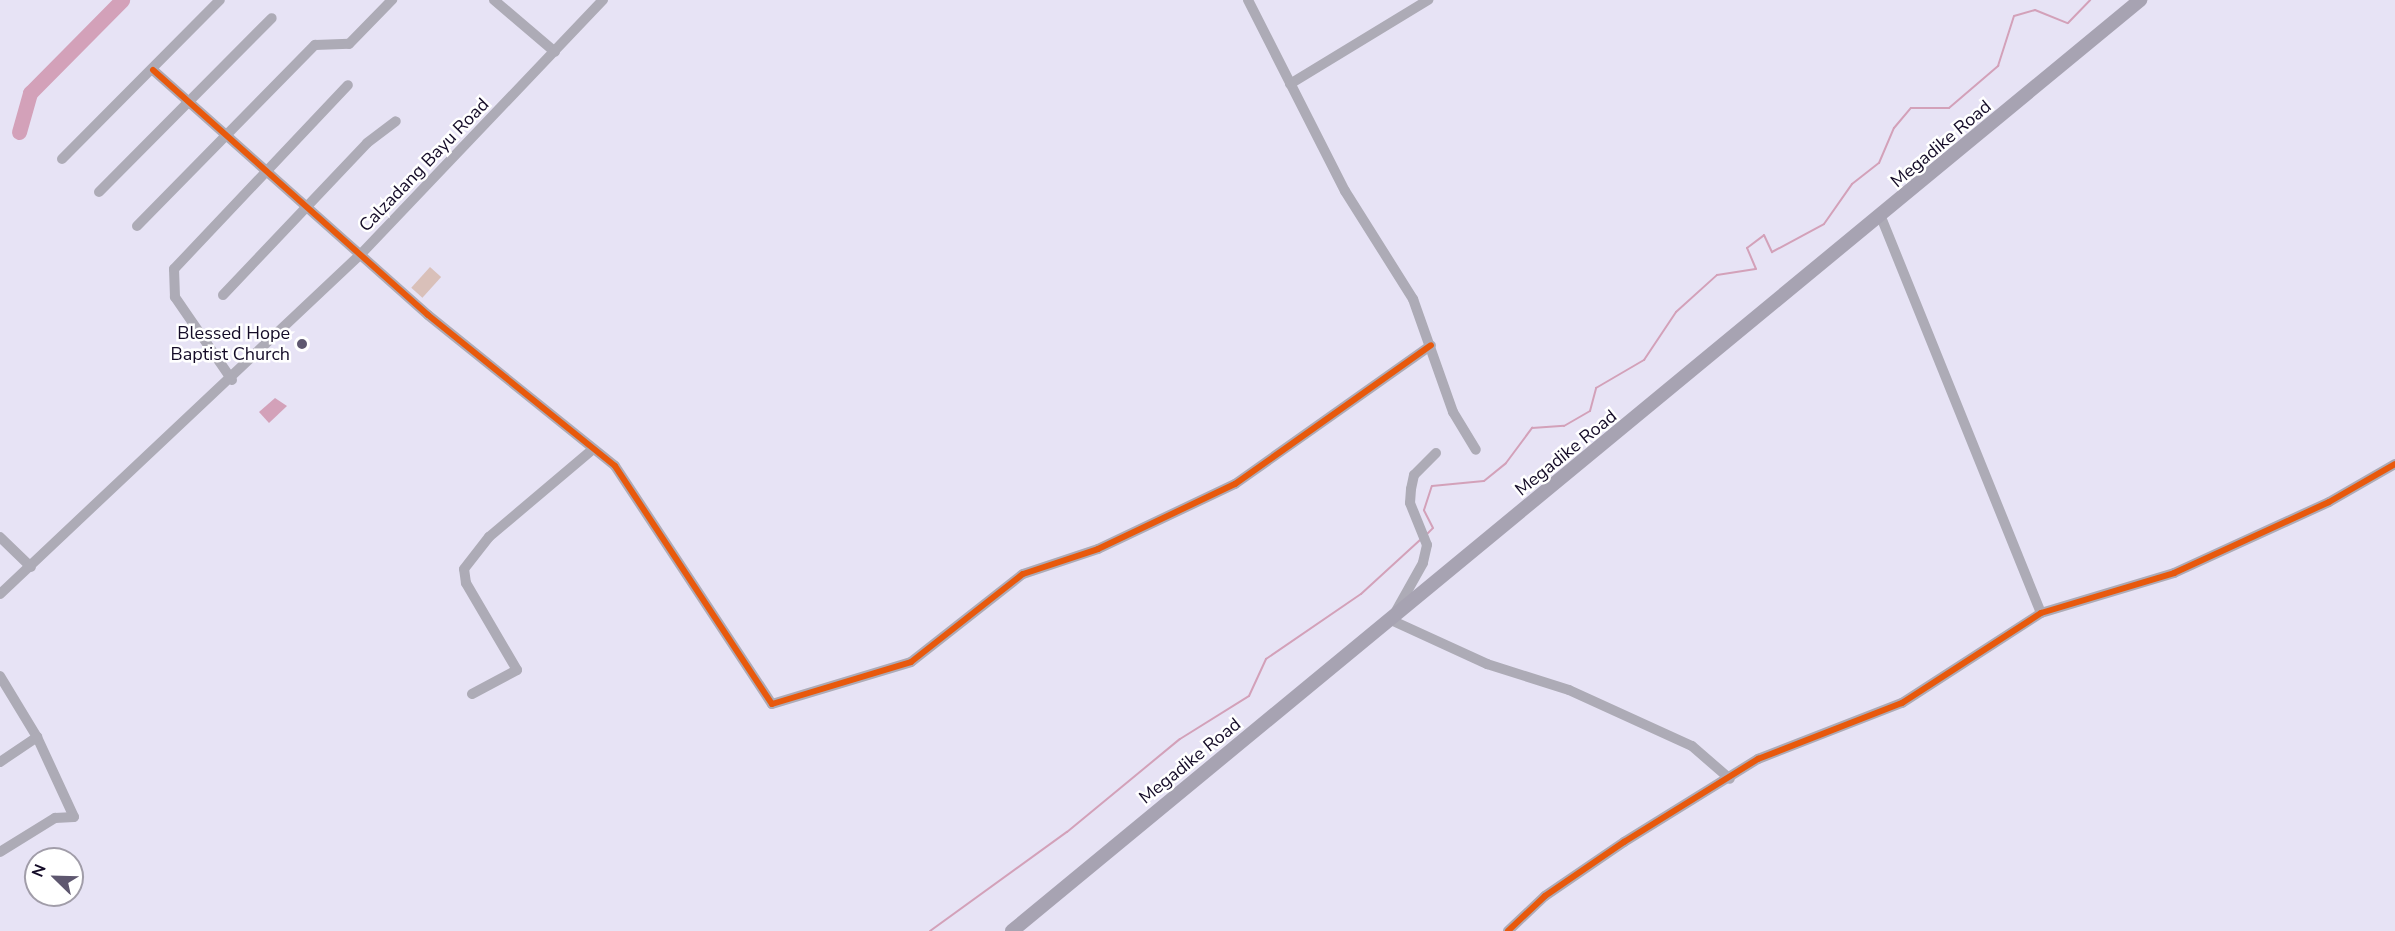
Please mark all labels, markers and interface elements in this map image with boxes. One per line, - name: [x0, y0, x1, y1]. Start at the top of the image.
- street label: Calzadang Bayu Road: [355, 94, 493, 236]
- street label: Megadike Road: [1886, 96, 1996, 192]
- place label: Blessed Hope Baptist Church: [171, 323, 290, 366]
- marker: Blessed Hope Baptist Church: [295, 337, 309, 351]
- street label: Megadike Road: [1511, 405, 1621, 501]
- street label: Megadike Road: [1135, 713, 1245, 809]
- north arrow: [24, 847, 84, 907]
- text: N: [27, 861, 52, 881]

